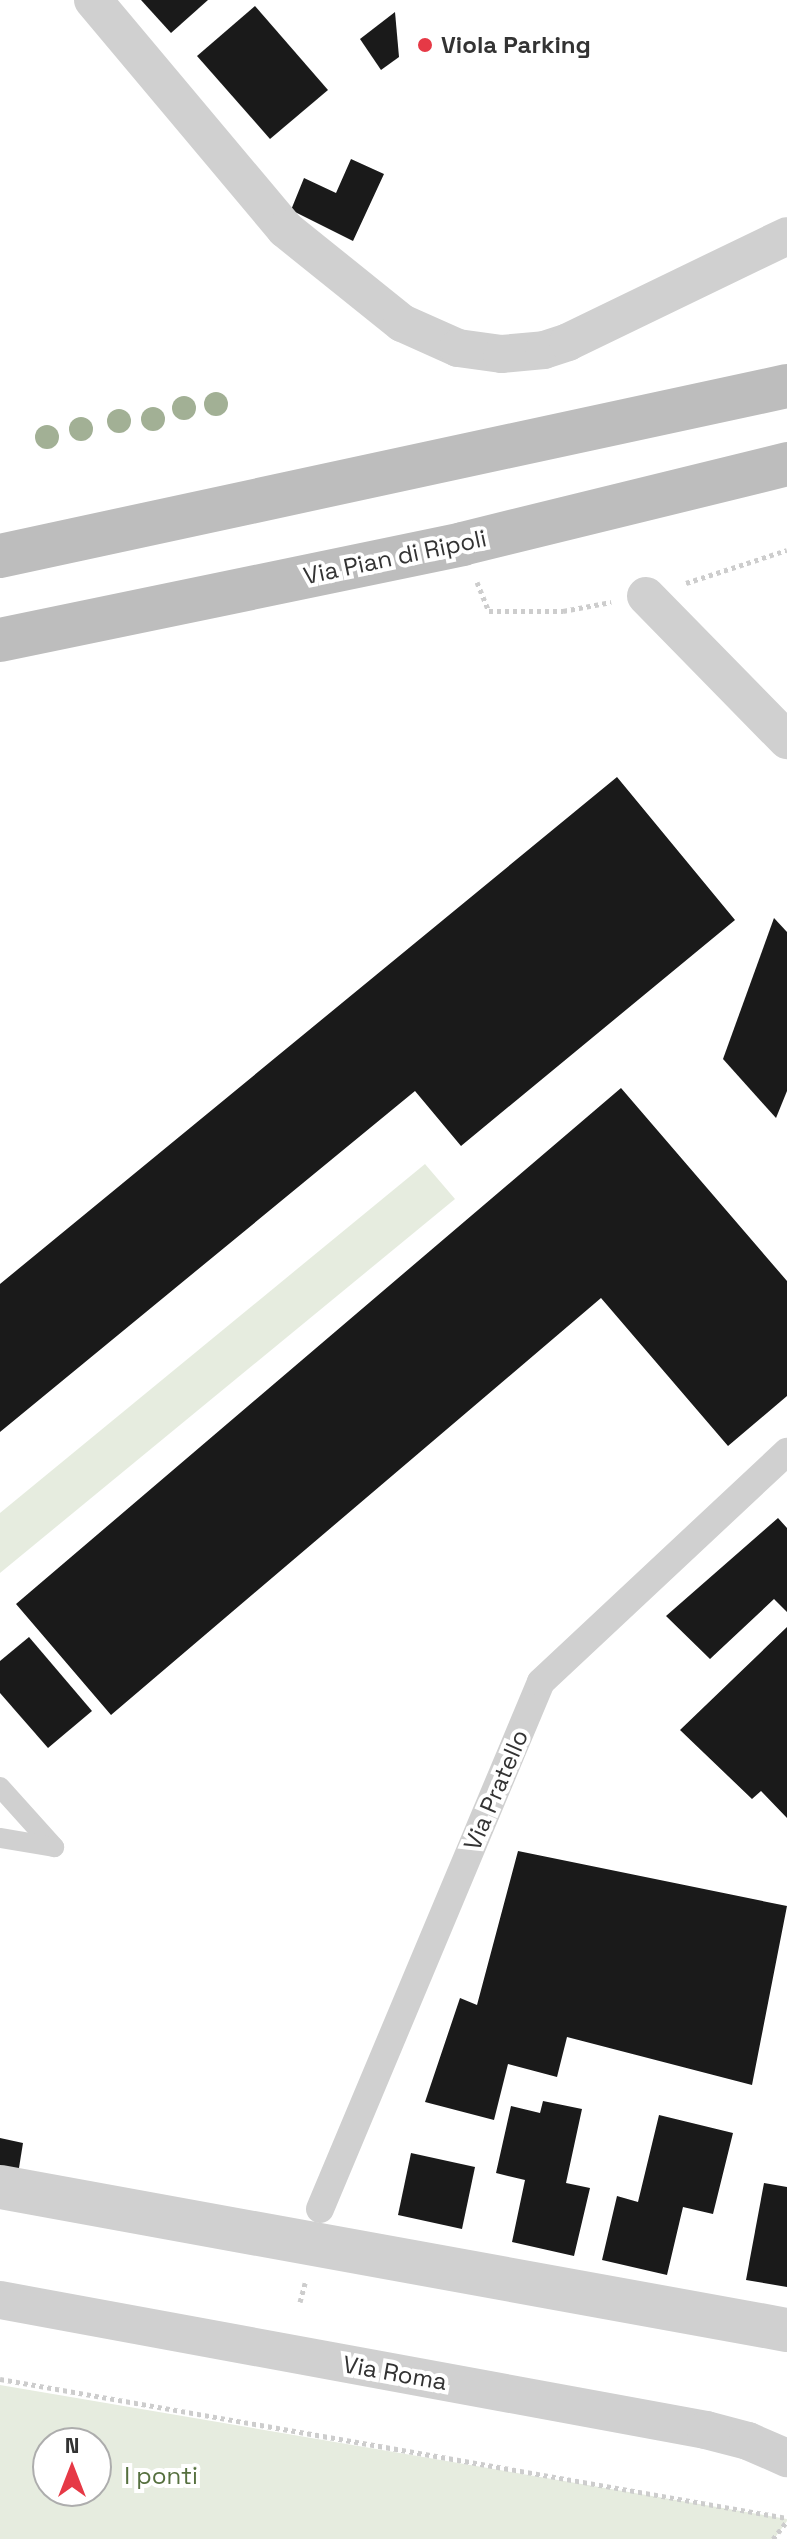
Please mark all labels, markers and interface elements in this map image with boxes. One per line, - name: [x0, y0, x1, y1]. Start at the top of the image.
- place label: Viola Parking: [441, 31, 591, 59]
- marker: Viola Parking: [416, 36, 434, 54]
- street label: Via Pian di Ripoli: [301, 524, 489, 590]
- street label: Via Pratello: [458, 1725, 534, 1855]
- street label: Via Roma: [341, 2350, 449, 2396]
- north arrow: [32, 2427, 112, 2507]
- text: N: [65, 2431, 79, 2459]
- park label: I ponti: [124, 2462, 198, 2490]

